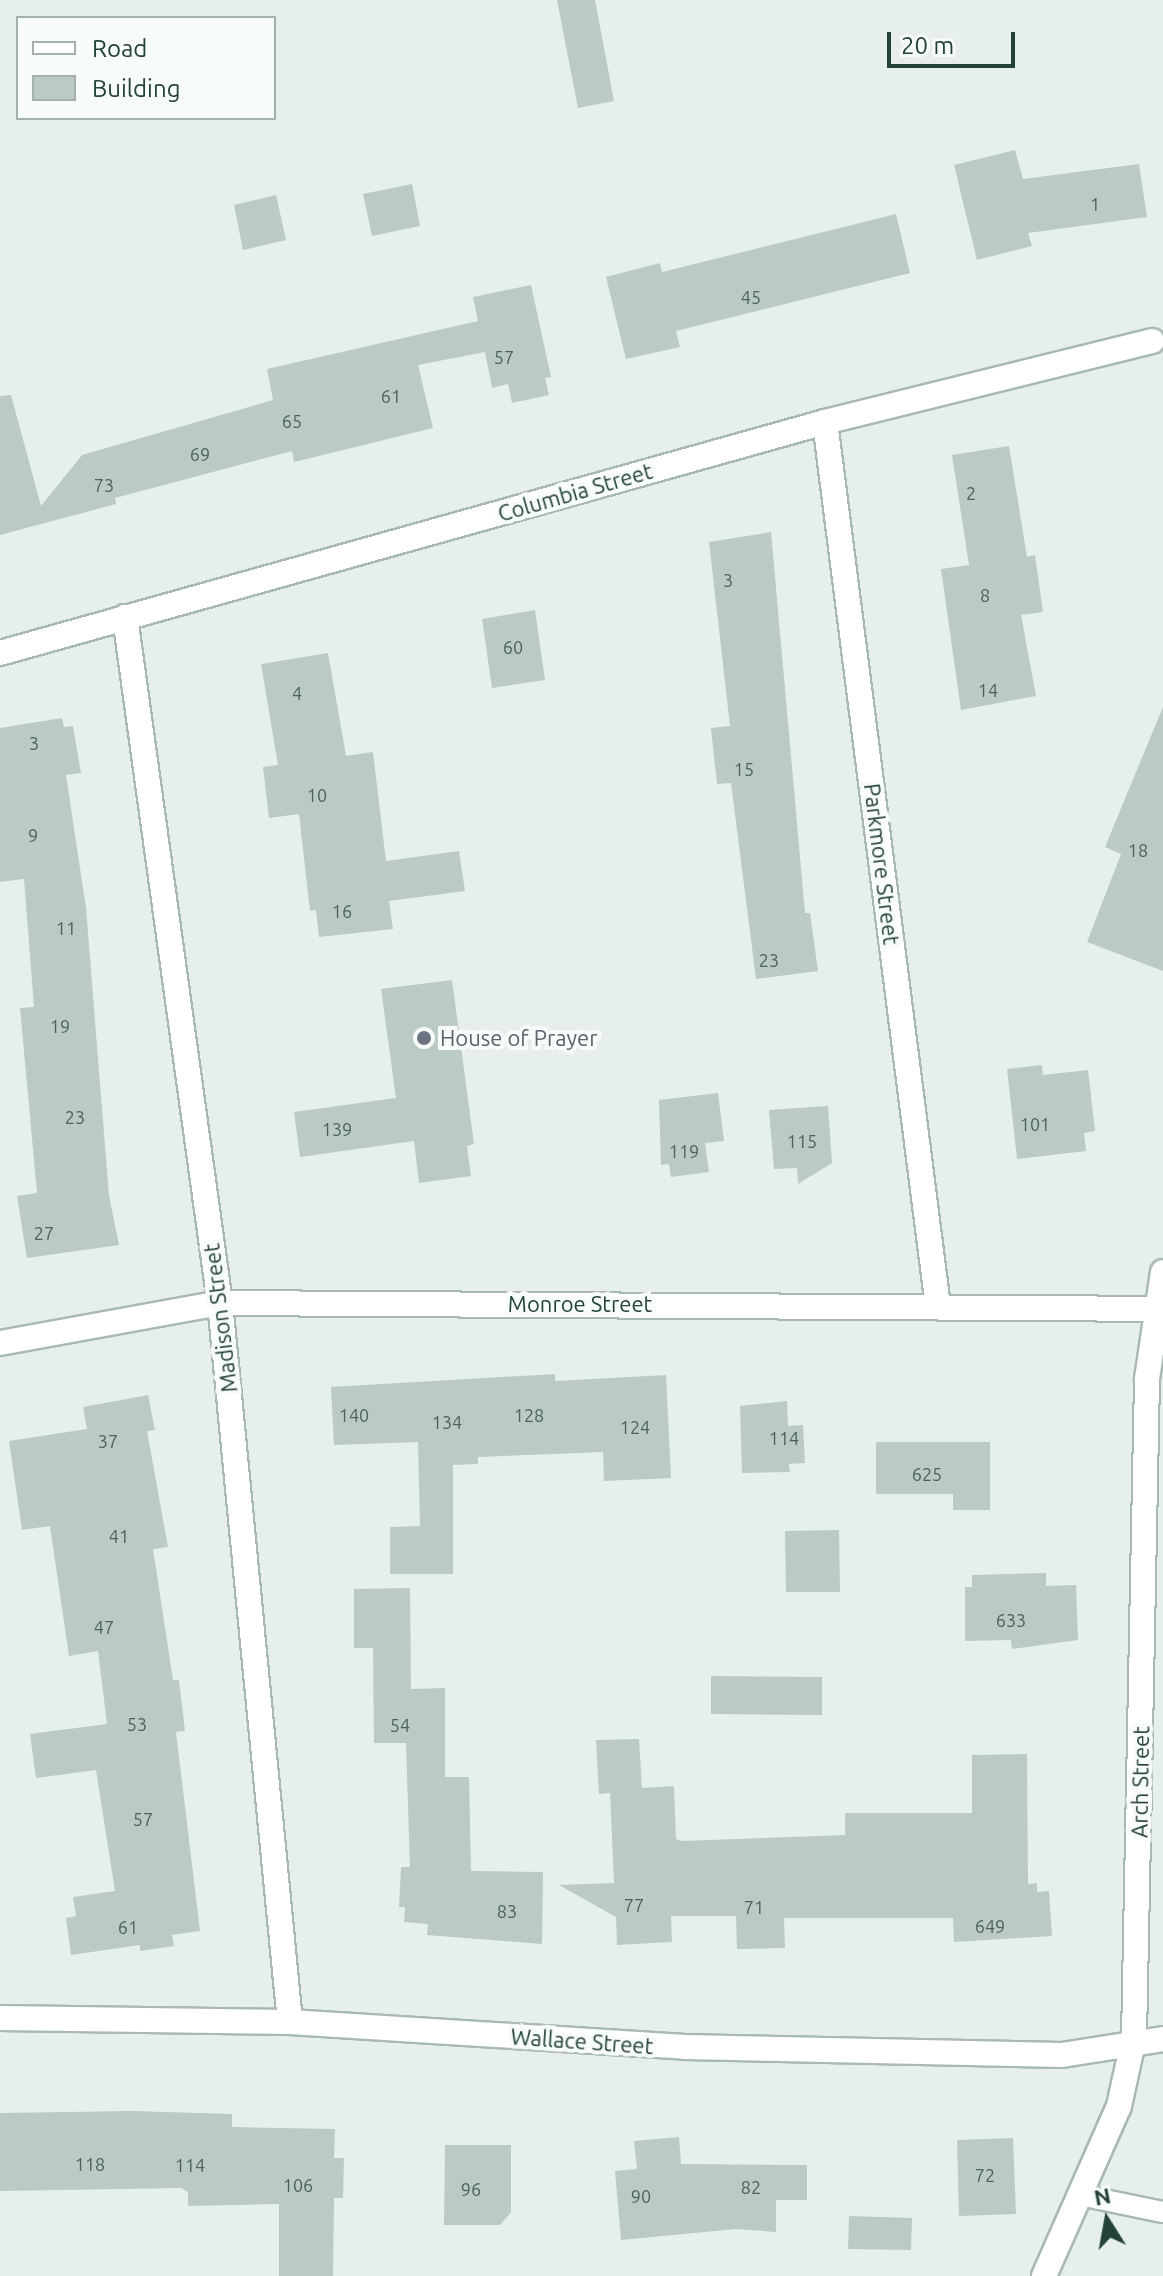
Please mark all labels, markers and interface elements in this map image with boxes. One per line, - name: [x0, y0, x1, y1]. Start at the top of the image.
- legend: [16, 16, 276, 120]
- scale bar: [891, 16, 1019, 66]
- text: 20 m: [901, 32, 954, 59]
- text: Road: [92, 35, 147, 62]
- text: Building: [92, 75, 180, 102]
- house number: 1: [1090, 193, 1100, 215]
- house number: 45: [741, 286, 761, 308]
- house number: 57: [494, 346, 514, 368]
- house number: 61: [381, 385, 401, 407]
- house number: 65: [282, 410, 302, 432]
- house number: 69: [190, 443, 210, 465]
- street label: Columbia Street: [495, 457, 655, 527]
- house number: 73: [94, 474, 114, 496]
- house number: 2: [966, 482, 976, 504]
- house number: 3: [723, 569, 733, 591]
- house number: 8: [980, 584, 990, 606]
- house number: 60: [503, 636, 523, 658]
- house number: 14: [978, 679, 998, 701]
- house number: 4: [292, 682, 302, 704]
- house number: 3: [29, 732, 39, 754]
- house number: 15: [734, 758, 754, 780]
- street label: Parkmore Street: [859, 782, 905, 946]
- house number: 10: [307, 784, 327, 806]
- house number: 9: [28, 824, 38, 846]
- house number: 18: [1128, 839, 1148, 861]
- house number: 16: [332, 900, 352, 922]
- house number: 11: [56, 917, 76, 939]
- house number: 23: [759, 949, 779, 971]
- house number: 19: [50, 1015, 70, 1037]
- place label: House of Prayer: [440, 1025, 598, 1051]
- marker: House of Prayer: [415, 1029, 433, 1047]
- house number: 23: [65, 1106, 85, 1128]
- house number: 101: [1020, 1113, 1050, 1135]
- house number: 139: [322, 1118, 352, 1140]
- house number: 115: [787, 1130, 817, 1152]
- house number: 119: [669, 1140, 699, 1162]
- house number: 27: [34, 1222, 54, 1244]
- street label: Madison Street: [198, 1242, 242, 1394]
- street label: Monroe Street: [508, 1291, 652, 1317]
- house number: 140: [339, 1404, 369, 1426]
- house number: 128: [514, 1404, 544, 1426]
- house number: 134: [432, 1411, 462, 1433]
- house number: 124: [620, 1416, 650, 1438]
- house number: 114: [769, 1427, 799, 1449]
- house number: 37: [98, 1430, 118, 1452]
- house number: 625: [912, 1463, 942, 1485]
- house number: 41: [109, 1525, 129, 1547]
- house number: 633: [996, 1609, 1026, 1631]
- house number: 47: [94, 1616, 114, 1638]
- house number: 53: [127, 1713, 147, 1735]
- house number: 54: [390, 1714, 410, 1736]
- street label: Arch Street: [1126, 1726, 1154, 1838]
- house number: 57: [133, 1808, 153, 1830]
- house number: 77: [624, 1894, 644, 1916]
- house number: 71: [744, 1896, 764, 1918]
- house number: 83: [497, 1900, 517, 1922]
- house number: 649: [975, 1915, 1005, 1937]
- house number: 61: [118, 1916, 138, 1938]
- street label: Wallace Street: [510, 2023, 654, 2059]
- house number: 118: [75, 2153, 105, 2175]
- house number: 114: [175, 2154, 205, 2176]
- house number: 72: [975, 2164, 995, 2186]
- house number: 106: [283, 2174, 313, 2196]
- house number: 82: [741, 2176, 761, 2198]
- house number: 96: [461, 2178, 481, 2200]
- north arrow: [1067, 2180, 1147, 2260]
- text: N: [1092, 2182, 1113, 2210]
- house number: 90: [631, 2185, 651, 2207]

